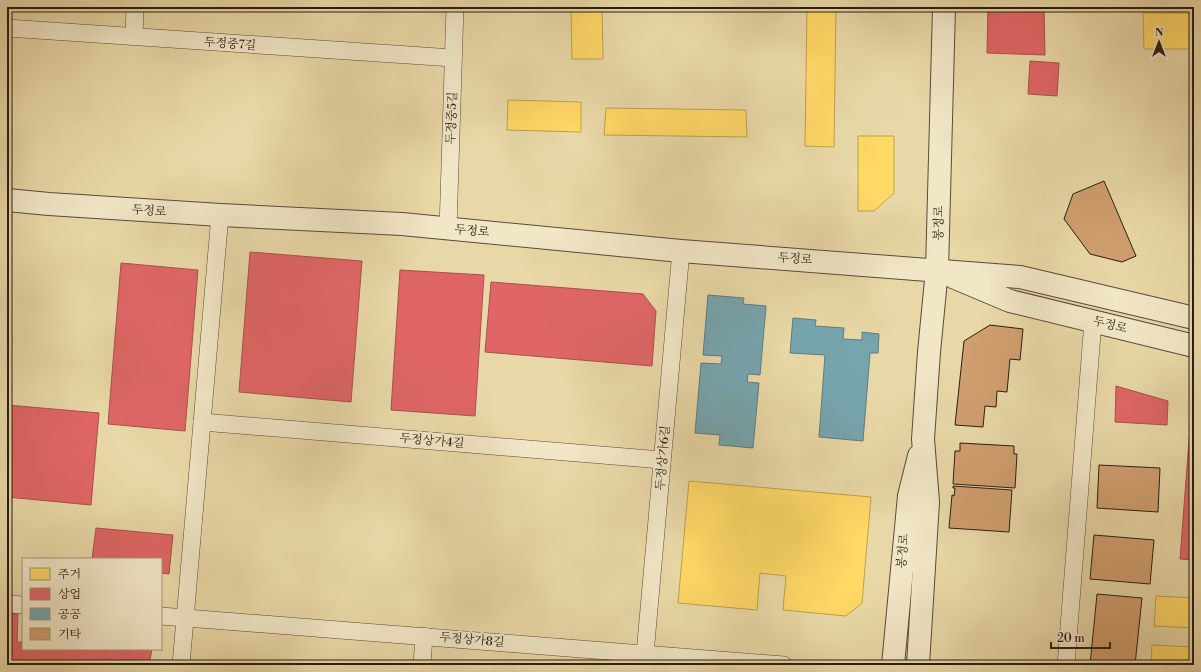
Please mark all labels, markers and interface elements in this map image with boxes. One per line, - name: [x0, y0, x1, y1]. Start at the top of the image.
- north arrow: [1139, 22, 1179, 62]
- text: N: [1155, 26, 1164, 40]
- street label: 두정중7길: [203, 35, 257, 53]
- street label: 두정중5길: [444, 91, 460, 145]
- street label: 두정로: [131, 202, 167, 220]
- street label: 봉정로: [931, 205, 947, 241]
- street label: 두정로: [454, 222, 490, 240]
- street label: 두정로: [777, 250, 813, 268]
- street label: 두정로: [1091, 314, 1129, 337]
- street label: 두정상가6길: [653, 425, 673, 491]
- street label: 두정상가4길: [399, 431, 465, 451]
- street label: 봉정로: [894, 533, 912, 569]
- legend: [22, 558, 162, 650]
- text: 주거: [58, 567, 81, 582]
- text: 상업: [58, 587, 81, 602]
- text: 공공: [58, 607, 82, 622]
- scale bar: [1051, 624, 1110, 650]
- text: 기타: [58, 627, 82, 642]
- street label: 두정상가8길: [439, 630, 505, 650]
- text: 20 m: [1057, 631, 1085, 646]

